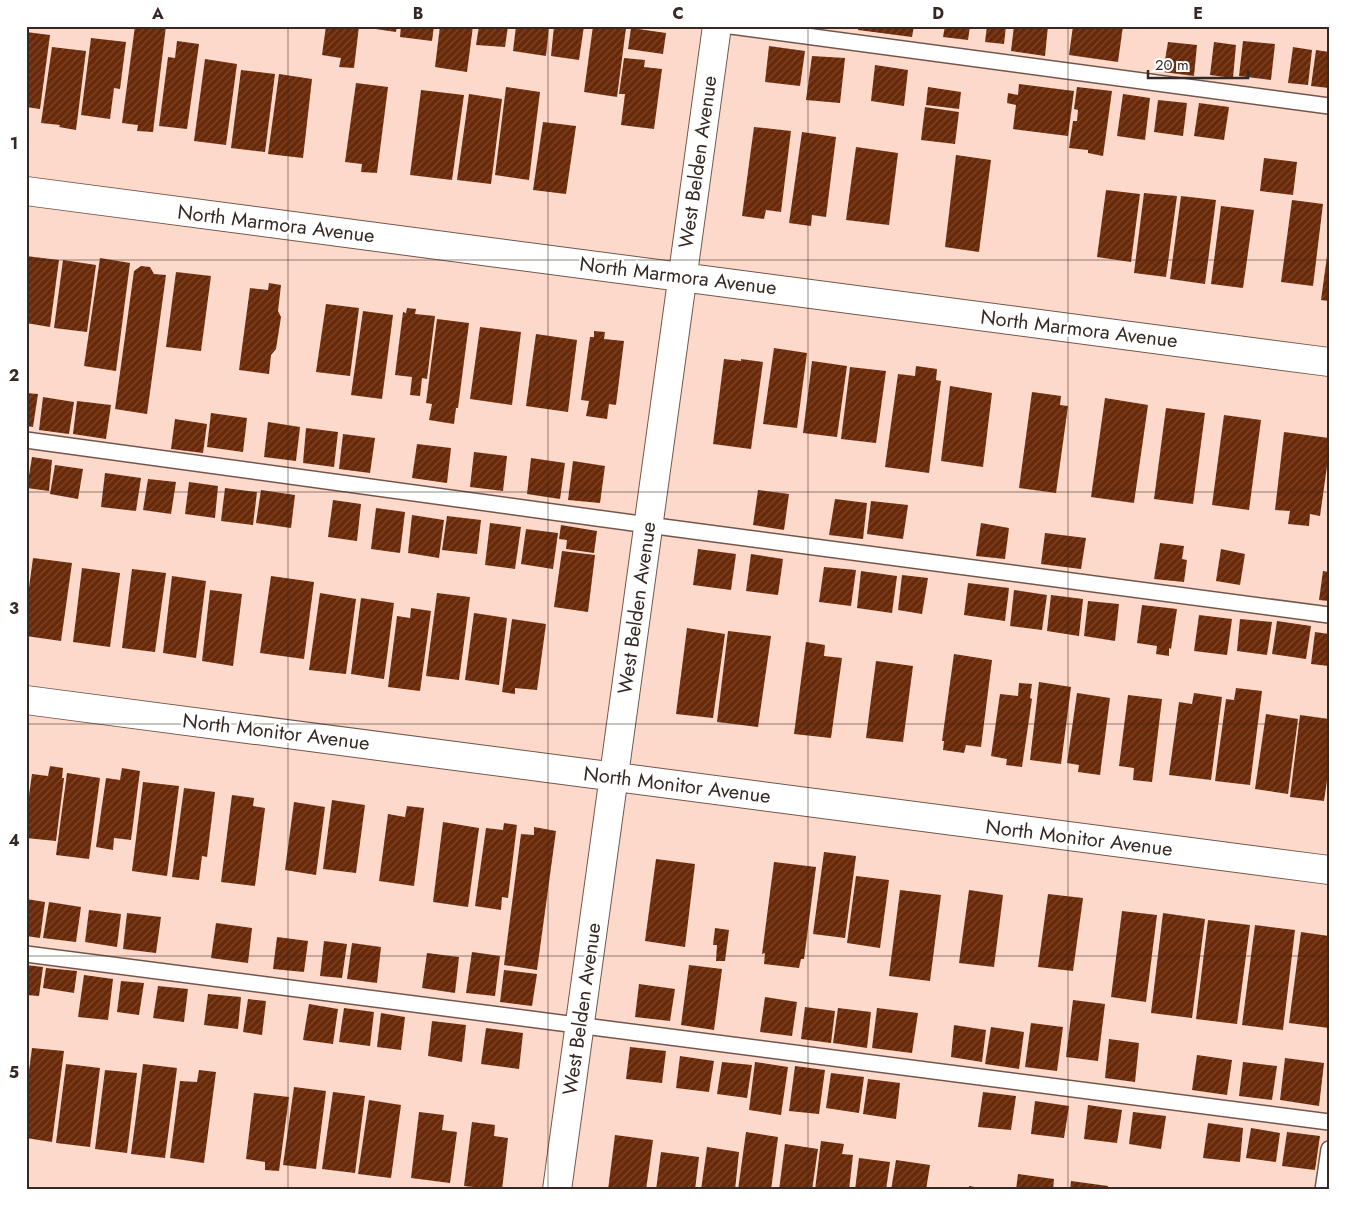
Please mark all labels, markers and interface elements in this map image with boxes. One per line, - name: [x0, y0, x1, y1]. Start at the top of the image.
- text: A: [151, 2, 164, 25]
- text: B: [413, 2, 423, 25]
- text: C: [672, 2, 684, 25]
- text: D: [932, 2, 944, 25]
- text: E: [1193, 2, 1203, 25]
- scale bar: [1148, 48, 1248, 80]
- text: 20 m: [1155, 54, 1189, 76]
- street label: West Belden Avenue: [672, 74, 724, 250]
- text: 1: [10, 132, 18, 155]
- street label: North Marmora Avenue: [176, 198, 376, 250]
- street label: North Marmora Avenue: [578, 250, 778, 302]
- street label: North Marmora Avenue: [979, 303, 1179, 355]
- text: 2: [9, 364, 19, 387]
- street label: West Belden Avenue: [611, 520, 663, 696]
- text: 3: [9, 597, 19, 620]
- street label: North Monitor Avenue: [181, 706, 371, 758]
- street label: North Monitor Avenue: [582, 759, 772, 811]
- street label: North Monitor Avenue: [984, 812, 1174, 864]
- text: 4: [8, 829, 20, 852]
- street label: West Belden Avenue: [556, 921, 608, 1097]
- text: 5: [9, 1061, 19, 1084]

